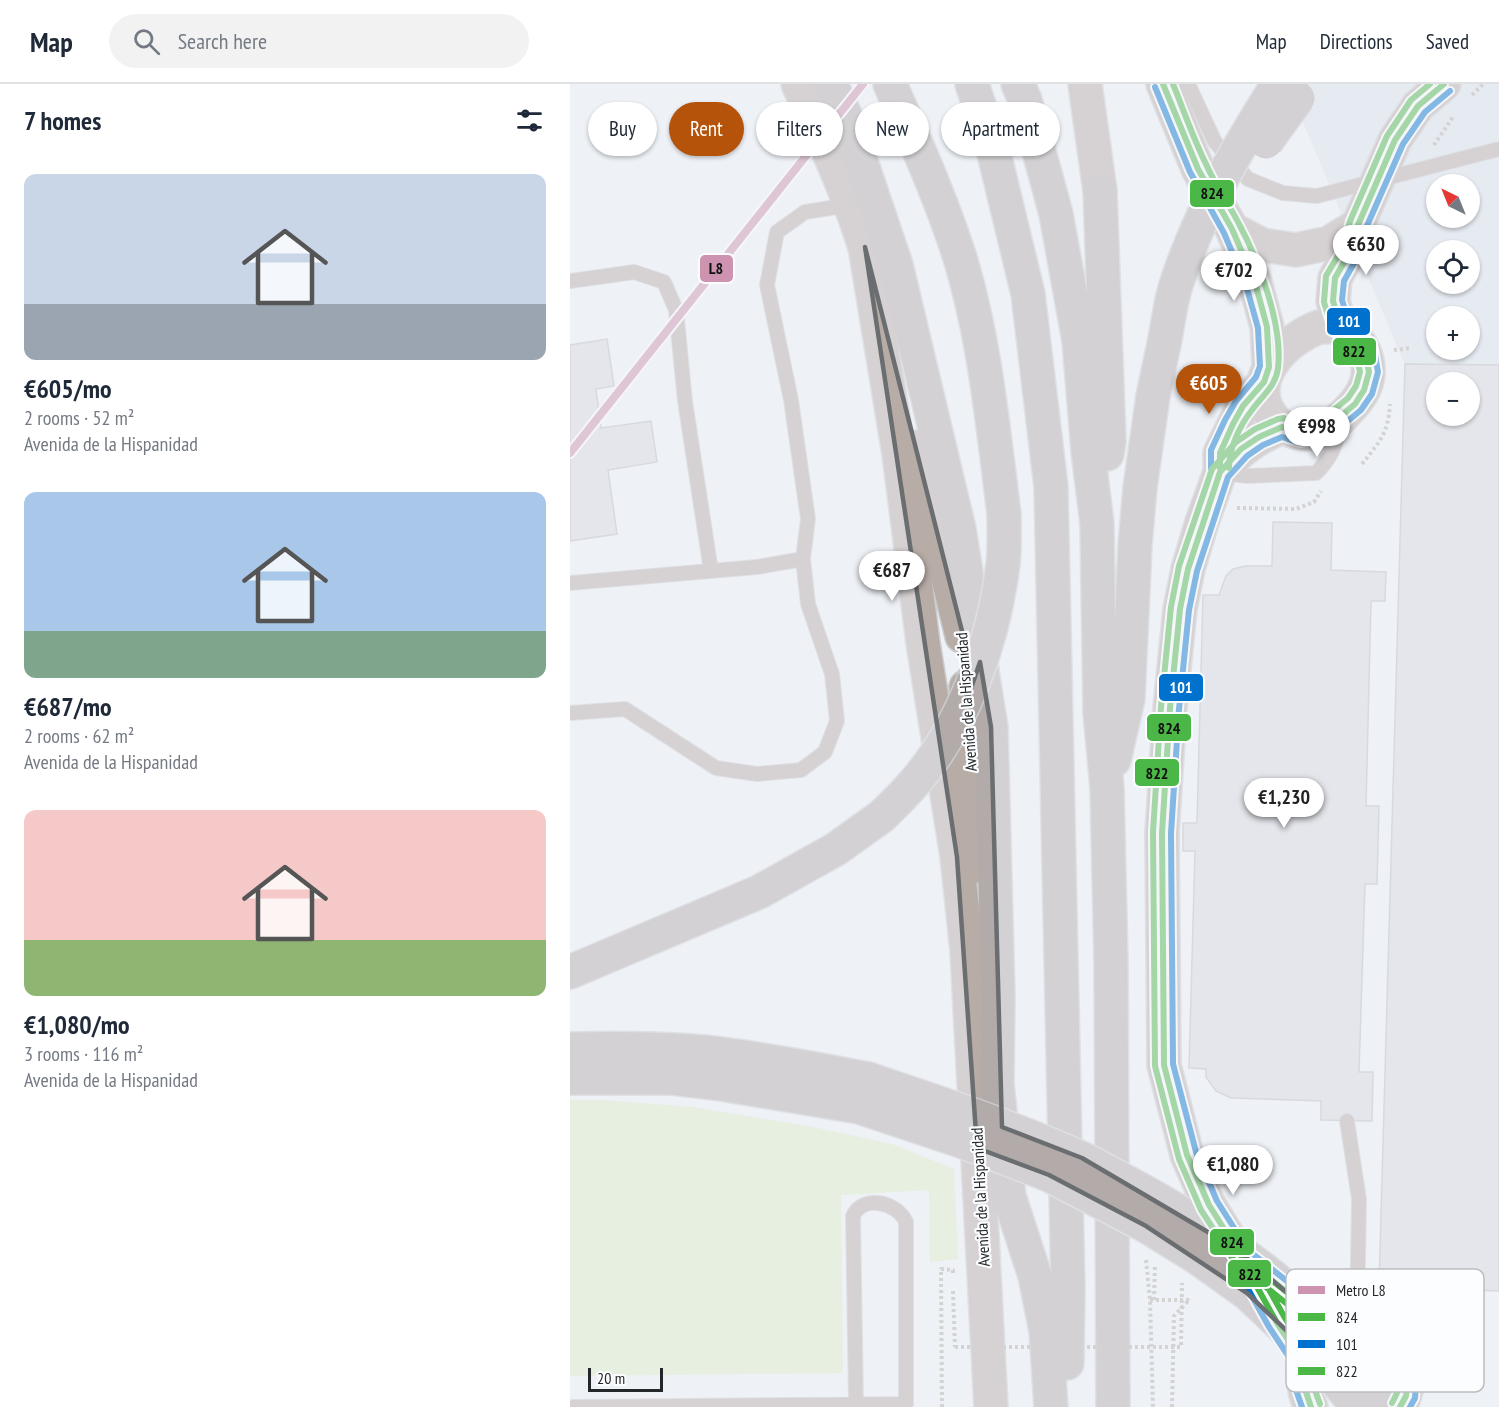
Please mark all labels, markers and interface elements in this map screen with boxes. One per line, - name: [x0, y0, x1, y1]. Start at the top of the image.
- search box: [109, 14, 529, 68]
- text: Map: [30, 23, 73, 60]
- icon: search: [130, 25, 163, 58]
- text: Search here: [178, 27, 267, 55]
- text: Map: [1256, 28, 1287, 55]
- text: Directions: [1320, 28, 1393, 55]
- text: Saved: [1426, 28, 1469, 55]
- chip: Buy: [588, 102, 657, 156]
- chip: Rent: [669, 102, 744, 156]
- chip: Filters: [756, 102, 843, 156]
- chip: New: [855, 102, 929, 156]
- chip: Apartment: [941, 102, 1060, 156]
- text: 7 homes: [24, 104, 101, 137]
- icon: filters: [513, 104, 546, 137]
- north arrow: [1426, 174, 1480, 228]
- map controls: [1426, 174, 1480, 426]
- line badge: 824: [1189, 179, 1235, 208]
- text: 824: [1201, 183, 1224, 203]
- icon: home: [231, 213, 339, 321]
- pin: €630: [1330, 225, 1402, 276]
- text: €630: [1347, 231, 1385, 257]
- button: locate: [1426, 240, 1480, 294]
- pin: €702: [1198, 251, 1270, 302]
- line badge: L8: [699, 254, 734, 283]
- text: €702: [1215, 257, 1253, 283]
- text: L8: [709, 258, 723, 278]
- button: +: [1426, 306, 1480, 360]
- line badge: 101: [1326, 307, 1371, 336]
- text: 101: [1338, 311, 1360, 331]
- line badge: 822: [1332, 337, 1377, 366]
- text: 822: [1343, 341, 1365, 361]
- pin: €605: [1173, 364, 1245, 415]
- text: €605: [1190, 370, 1228, 396]
- text: €605/mo: [24, 372, 112, 405]
- button: −: [1426, 372, 1480, 426]
- text: 2 rooms · 52 m²: [24, 405, 134, 431]
- pin: €998: [1281, 407, 1353, 458]
- text: €998: [1298, 413, 1336, 439]
- text: Avenida de la Hispanidad: [24, 431, 198, 457]
- icon: home: [231, 531, 339, 639]
- pin: €687: [856, 551, 928, 602]
- text: €687: [873, 557, 911, 583]
- street label: Avenida de la Hispanidad: [951, 632, 981, 772]
- line badge: 101: [1158, 673, 1204, 702]
- text: 101: [1170, 677, 1192, 697]
- text: €687/mo: [24, 690, 112, 723]
- line badge: 824: [1146, 713, 1192, 742]
- text: 824: [1158, 718, 1181, 738]
- text: 2 rooms · 62 m²: [24, 723, 134, 749]
- text: Avenida de la Hispanidad: [24, 749, 198, 775]
- line badge: 822: [1134, 758, 1180, 787]
- text: 822: [1146, 763, 1168, 783]
- pin: €1,230: [1235, 778, 1333, 829]
- text: €1,230: [1258, 784, 1310, 810]
- icon: home: [231, 849, 339, 957]
- text: €1,080/mo: [24, 1008, 130, 1041]
- text: 3 rooms · 116 m²: [24, 1041, 143, 1067]
- text: Avenida de la Hispanidad: [24, 1067, 198, 1093]
- street label: Avenida de la Hispanidad: [966, 1127, 994, 1267]
- pin: €1,080: [1184, 1145, 1282, 1196]
- text: €1,080: [1207, 1151, 1259, 1177]
- line badge: 824: [1209, 1228, 1255, 1256]
- text: 824: [1221, 1232, 1244, 1252]
- line badge: 822: [1227, 1259, 1272, 1288]
- text: 822: [1239, 1264, 1261, 1284]
- legend: [1286, 1269, 1484, 1392]
- text: Metro L8: [1336, 1280, 1386, 1300]
- text: 824: [1336, 1307, 1358, 1327]
- text: 101: [1336, 1334, 1358, 1354]
- text: 822: [1336, 1361, 1358, 1381]
- scale bar: [588, 1365, 663, 1392]
- text: 20 m: [597, 1368, 625, 1388]

